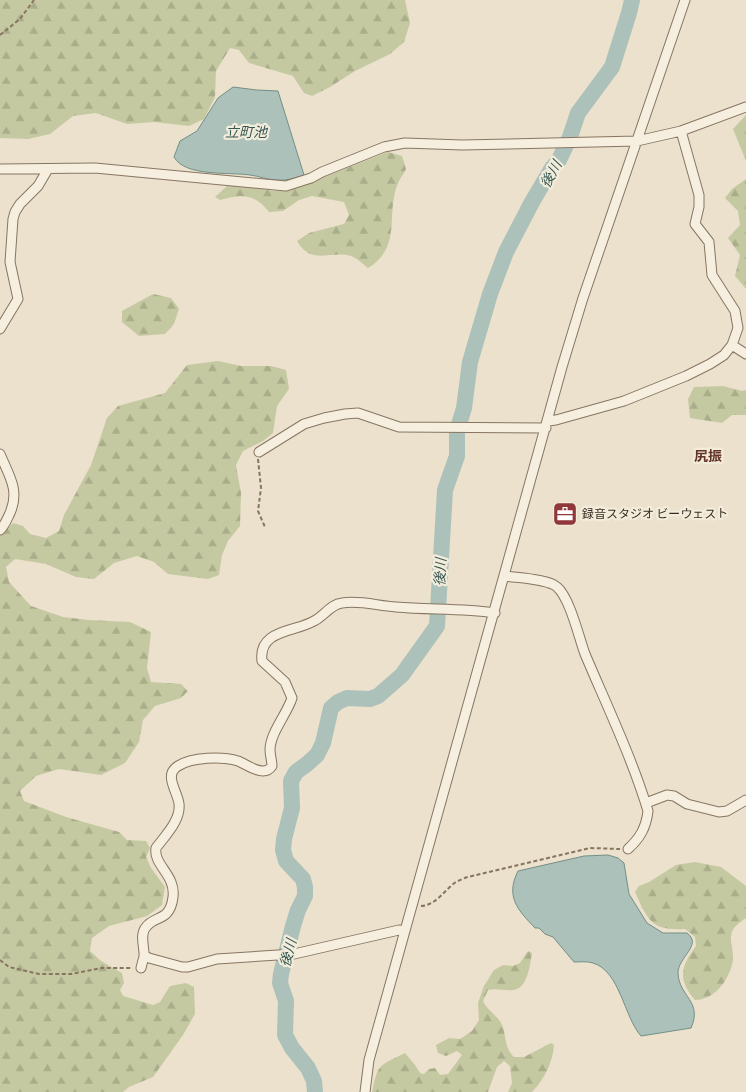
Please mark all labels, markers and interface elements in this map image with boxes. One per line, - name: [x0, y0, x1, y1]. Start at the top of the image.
- water label: 立町池: [225, 124, 269, 140]
- water label: 後川: [537, 156, 566, 190]
- district label: 尻振: [694, 448, 722, 464]
- office icon: 録音スタジオ ビーウェスト: [552, 501, 578, 527]
- place label: 録音スタジオ ビーウェスト: [582, 507, 728, 521]
- water label: 後川: [431, 556, 449, 586]
- water label: 後川: [277, 935, 300, 969]

